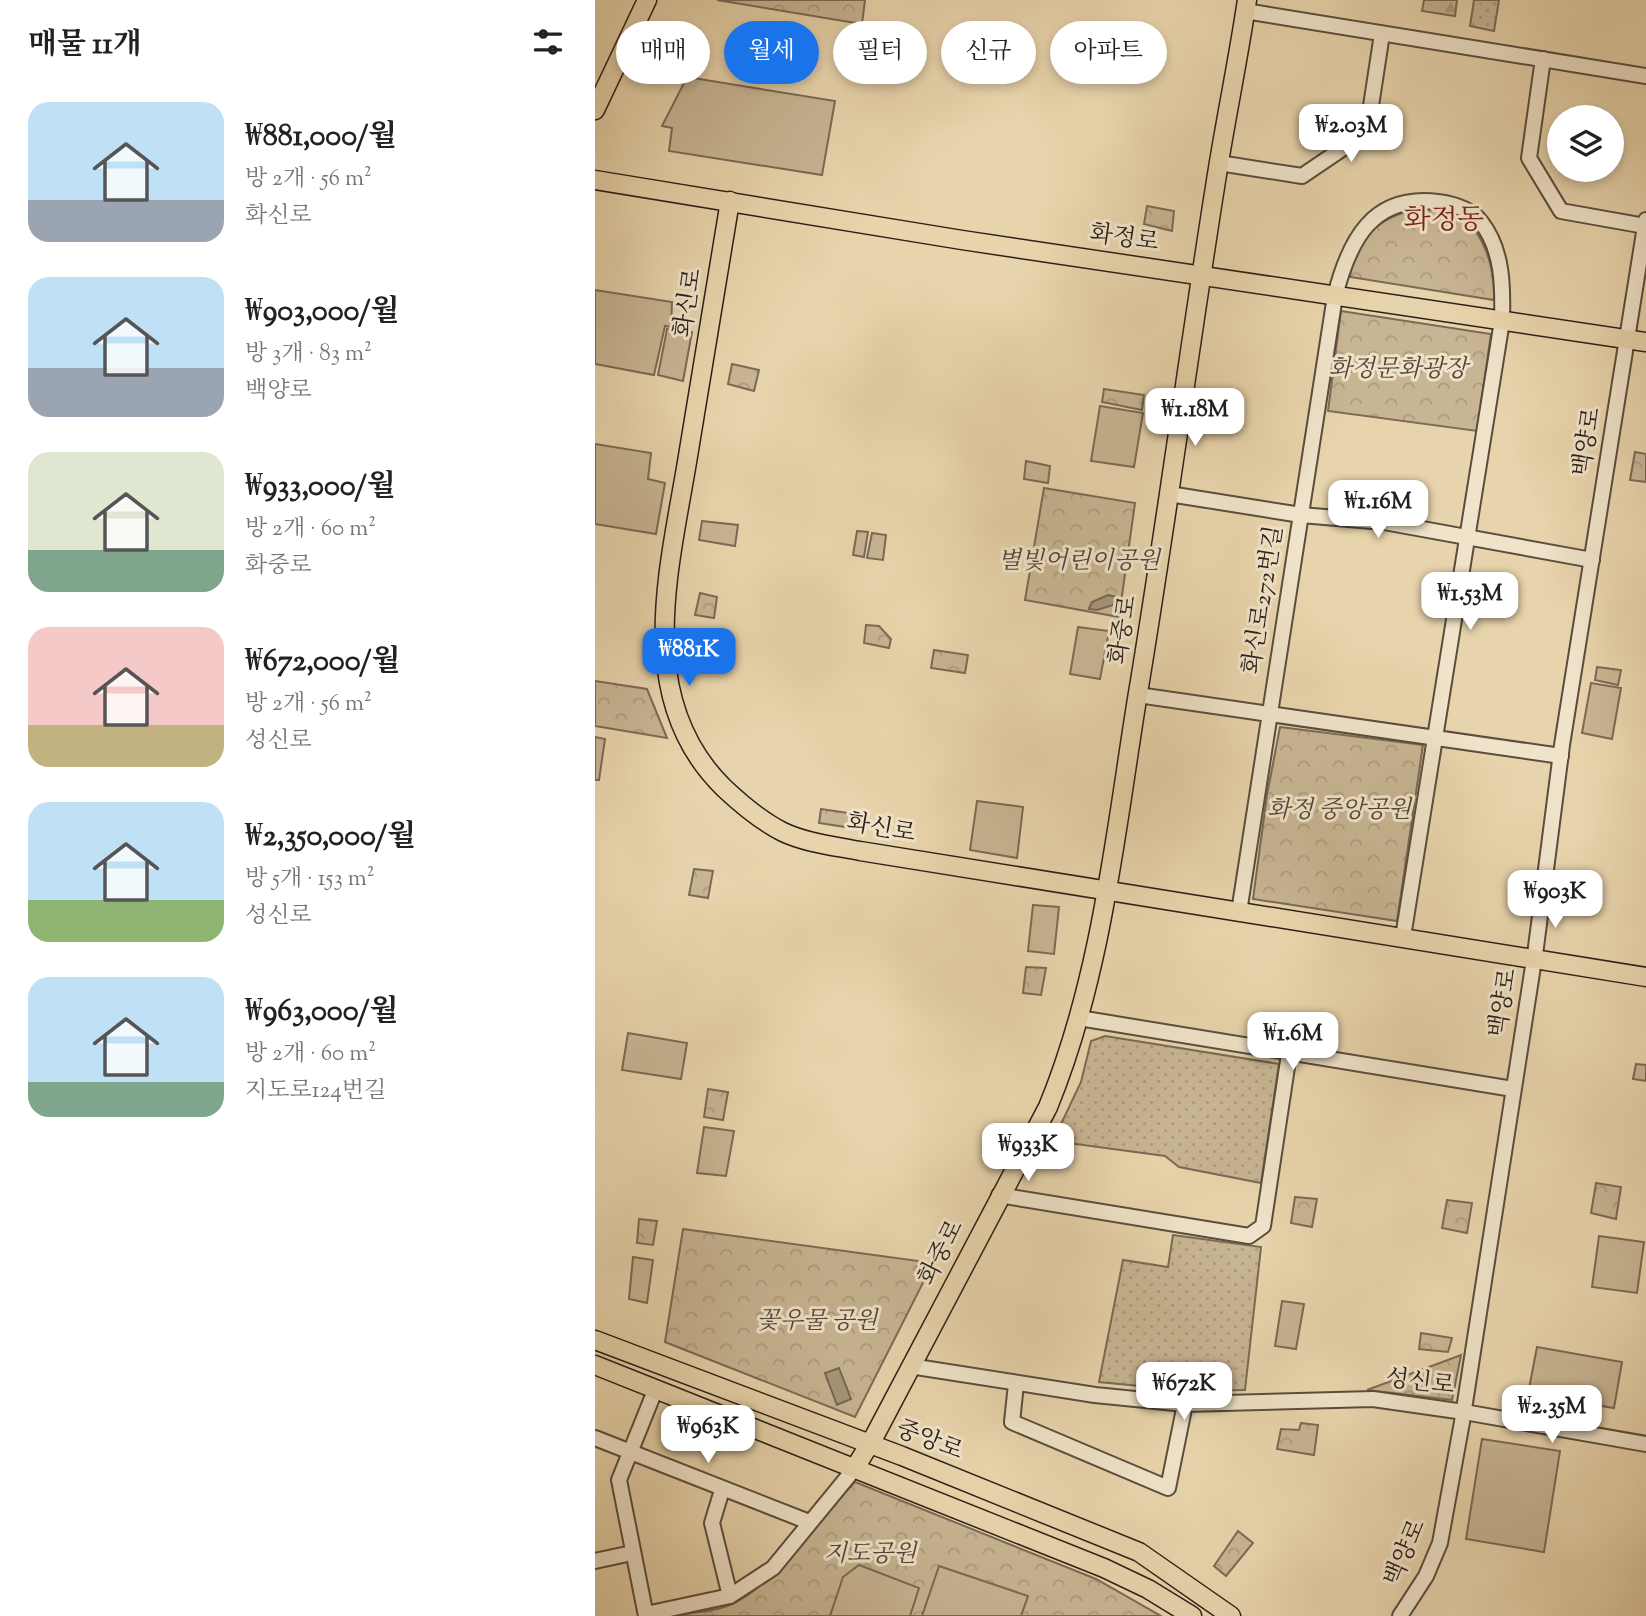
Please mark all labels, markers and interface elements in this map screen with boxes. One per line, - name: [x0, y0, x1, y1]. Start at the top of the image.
- chip: 매매: [616, 21, 710, 84]
- chip: 월세: [724, 21, 819, 84]
- chip: 필터: [833, 21, 927, 84]
- chip: 신규: [941, 21, 1036, 84]
- chip: 아파트: [1050, 21, 1167, 84]
- icon: filters: [529, 23, 567, 61]
- text: 매물 11개: [28, 24, 142, 67]
- pin: ₩2.03M: [1294, 104, 1408, 164]
- map controls: [1547, 105, 1624, 182]
- button: layers: [1547, 105, 1624, 182]
- text: ₩2.03M: [1315, 110, 1387, 143]
- text: ₩881,000/월: [245, 116, 397, 159]
- icon: home: [84, 130, 168, 214]
- text: 방 2개 · 56 m²: [245, 163, 372, 196]
- text: 화신로: [245, 200, 312, 233]
- district label: 화정동: [1403, 201, 1485, 241]
- street label: 화정로: [1087, 217, 1161, 261]
- street label: 화신로: [667, 266, 711, 340]
- text: ₩903,000/월: [245, 291, 399, 334]
- icon: home: [84, 305, 168, 389]
- text: 방 3개 · 83 m²: [245, 338, 372, 371]
- park label: 화정문화광장: [1328, 353, 1471, 387]
- text: 백양로: [245, 375, 312, 408]
- pin: ₩1.18M: [1138, 388, 1252, 448]
- text: ₩1.18M: [1161, 394, 1229, 427]
- street label: 백양로: [1566, 405, 1610, 479]
- text: ₩933,000/월: [245, 466, 396, 509]
- icon: home: [84, 480, 168, 564]
- pin: ₩1.16M: [1321, 480, 1435, 540]
- text: ₩1.16M: [1344, 486, 1412, 519]
- text: 방 2개 · 60 m²: [245, 513, 376, 546]
- street label: 화신로272번길: [1235, 523, 1293, 677]
- park label: 별빛어린이공원: [998, 545, 1162, 579]
- text: 화중로: [245, 550, 312, 583]
- pin: ₩1.53M: [1413, 572, 1527, 632]
- text: ₩1.53M: [1437, 578, 1503, 611]
- street label: 화중로: [1102, 593, 1146, 667]
- pin: ₩881K: [640, 628, 738, 688]
- text: ₩881K: [658, 634, 720, 667]
- text: ₩672,000/월: [245, 641, 401, 684]
- icon: home: [84, 655, 168, 739]
- text: 방 2개 · 56 m²: [245, 688, 372, 721]
- text: 성신로: [245, 725, 312, 758]
- park label: 화정 중앙공원: [1267, 794, 1413, 828]
- street label: 화신로: [844, 806, 918, 852]
- text: ₩2,350,000/월: [245, 816, 416, 859]
- icon: home: [84, 830, 168, 914]
- text: 방 5개 · 153 m²: [245, 863, 374, 896]
- pin: ₩903K: [1506, 870, 1604, 930]
- text: ₩903K: [1524, 876, 1586, 909]
- text: 성신로: [245, 900, 312, 933]
- street label: 백양로: [1482, 966, 1526, 1040]
- text: ₩963,000/월: [245, 991, 399, 1034]
- icon: home: [84, 1005, 168, 1089]
- pin: ₩1.6M: [1244, 1012, 1342, 1072]
- text: ₩1.6M: [1263, 1018, 1323, 1051]
- text: 방 2개 · 60 m²: [245, 1038, 376, 1071]
- text: 지도로124번길: [245, 1075, 386, 1108]
- pin: ₩933K: [979, 1124, 1077, 1183]
- text: ₩933K: [998, 1129, 1058, 1162]
- street label: 화중로: [911, 1214, 973, 1292]
- park label: 꽃우물 공원: [756, 1305, 879, 1339]
- pin: ₩672K: [1135, 1362, 1233, 1422]
- street label: 성신로: [1383, 1362, 1457, 1404]
- text: ₩672K: [1152, 1368, 1216, 1401]
- pin: ₩2.35M: [1495, 1386, 1609, 1445]
- text: ₩2.35M: [1518, 1391, 1586, 1424]
- pin: ₩963K: [659, 1406, 757, 1465]
- text: ₩963K: [677, 1411, 739, 1444]
- street label: 중앙로: [890, 1413, 968, 1469]
- street label: 백양로: [1377, 1514, 1435, 1592]
- park label: 지도공원: [824, 1538, 918, 1572]

